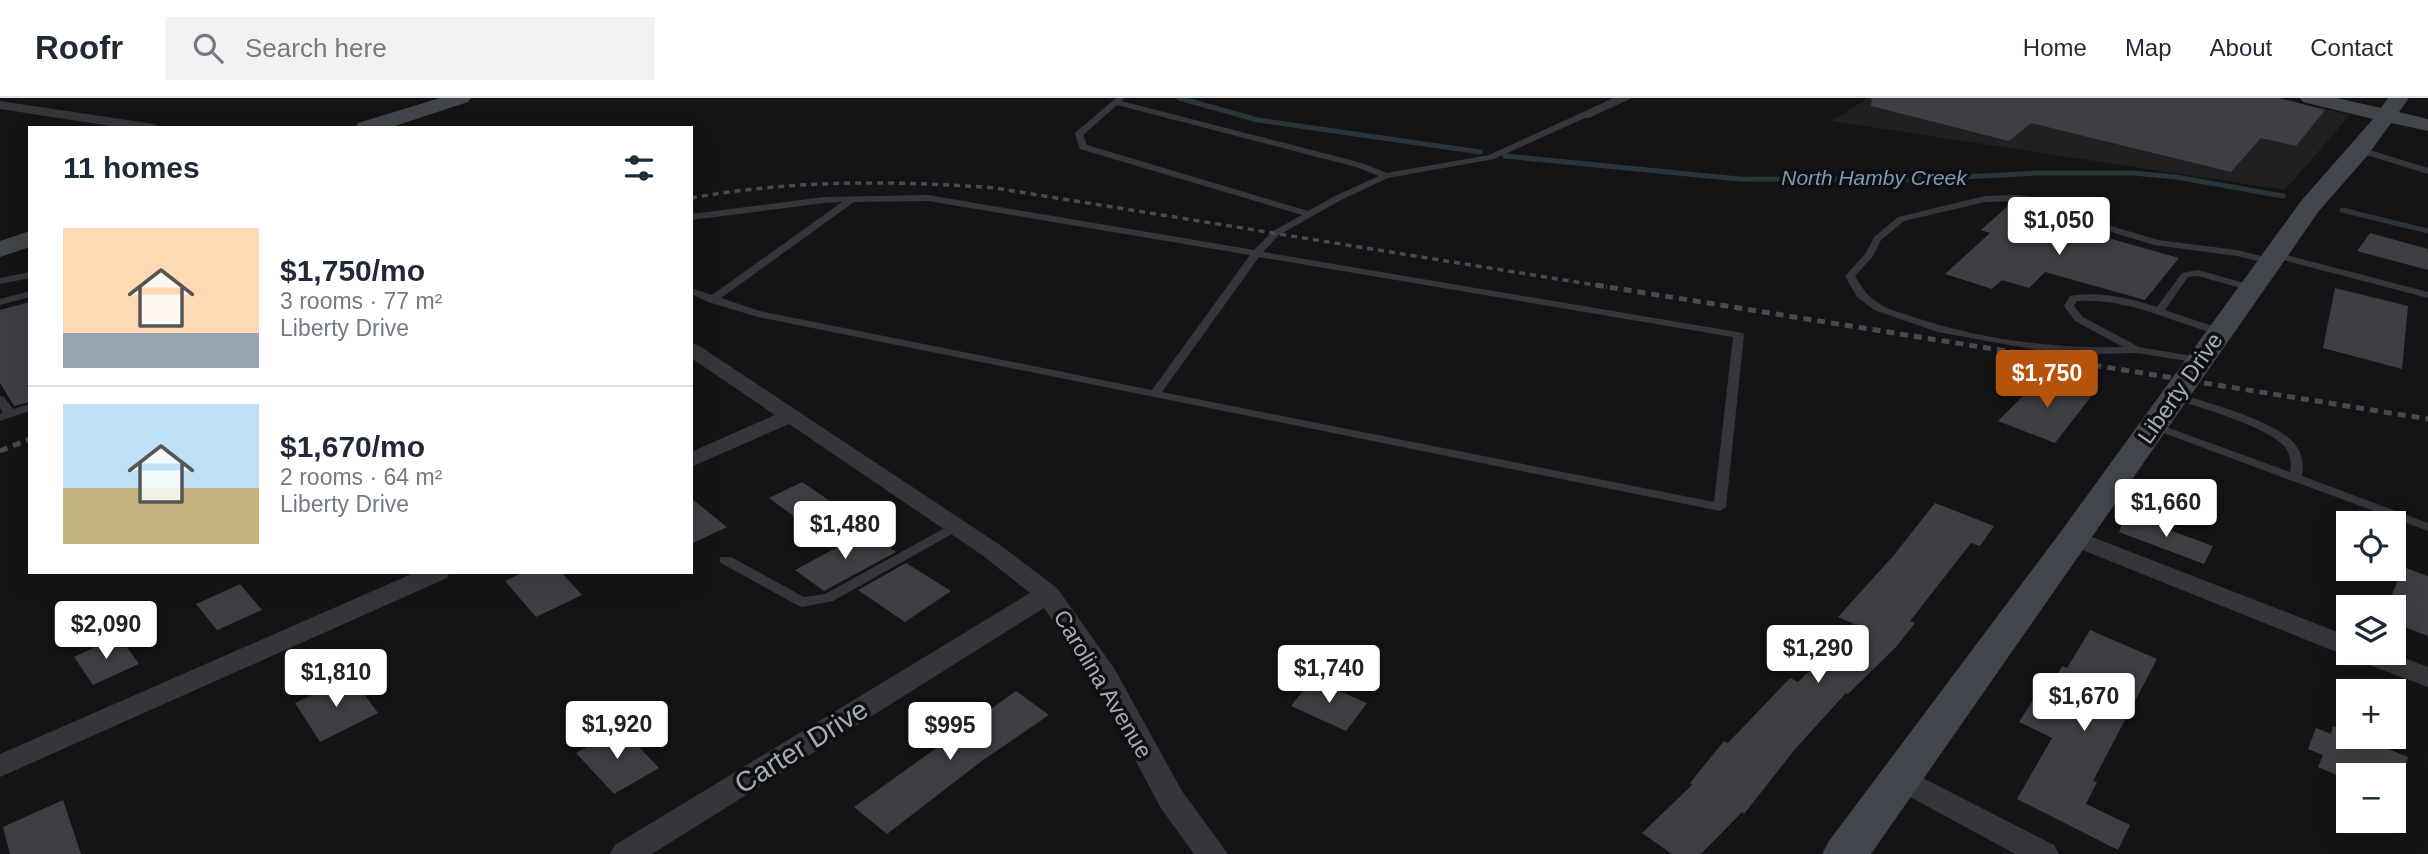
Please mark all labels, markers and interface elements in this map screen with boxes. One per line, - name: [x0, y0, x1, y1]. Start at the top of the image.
- search box: [165, 17, 655, 80]
- text: Roofr: [35, 29, 123, 66]
- icon: search: [189, 29, 227, 67]
- text: Search here: [245, 33, 387, 63]
- text: Home: [2023, 34, 2087, 61]
- text: Map: [2125, 34, 2172, 61]
- text: About: [2210, 34, 2272, 61]
- text: Contact: [2310, 34, 2393, 61]
- icon: filters: [620, 149, 658, 187]
- text: 11 homes: [63, 151, 200, 184]
- water label: North Hamby Creek: [1781, 166, 1968, 189]
- pin: $1,050: [2002, 198, 2116, 257]
- text: $1,050: [2024, 207, 2094, 233]
- text: $1,750/mo: [280, 254, 425, 287]
- icon: home: [119, 256, 203, 340]
- text: 3 rooms · 77 m²: [280, 288, 442, 314]
- text: Liberty Drive: [280, 315, 409, 341]
- street label: Liberty Drive: [2132, 328, 2228, 448]
- pin: $1,750: [1990, 350, 2104, 410]
- text: $1,750: [2012, 360, 2082, 386]
- text: $1,670/mo: [280, 430, 425, 463]
- icon: home: [119, 432, 203, 516]
- text: 2 rooms · 64 m²: [280, 464, 442, 490]
- pin: $1,660: [2109, 480, 2223, 539]
- text: $1,660: [2131, 489, 2201, 515]
- text: Liberty Drive: [280, 491, 409, 517]
- pin: $1,480: [788, 502, 902, 561]
- text: $1,480: [810, 511, 880, 537]
- map controls: [2336, 511, 2406, 833]
- button: locate: [2336, 511, 2406, 581]
- button: layers: [2336, 595, 2406, 665]
- pin: $2,090: [49, 602, 163, 661]
- street label: Carolina Avenue: [1048, 605, 1158, 763]
- text: $2,090: [71, 611, 141, 637]
- pin: $1,290: [1761, 626, 1875, 685]
- text: $1,290: [1783, 635, 1853, 661]
- pin: $1,740: [1272, 646, 1386, 705]
- pin: $1,810: [279, 650, 393, 709]
- text: $1,740: [1294, 655, 1364, 681]
- text: $1,810: [301, 659, 371, 685]
- pin: $1,670: [2027, 674, 2141, 733]
- button: +: [2336, 679, 2406, 749]
- text: $1,670: [2049, 683, 2119, 709]
- street label: Carter Drive: [729, 693, 873, 800]
- pin: $1,920: [560, 702, 674, 761]
- pin: $995: [909, 702, 991, 762]
- text: $1,920: [582, 711, 652, 737]
- text: $995: [924, 712, 976, 738]
- button: −: [2336, 763, 2406, 833]

